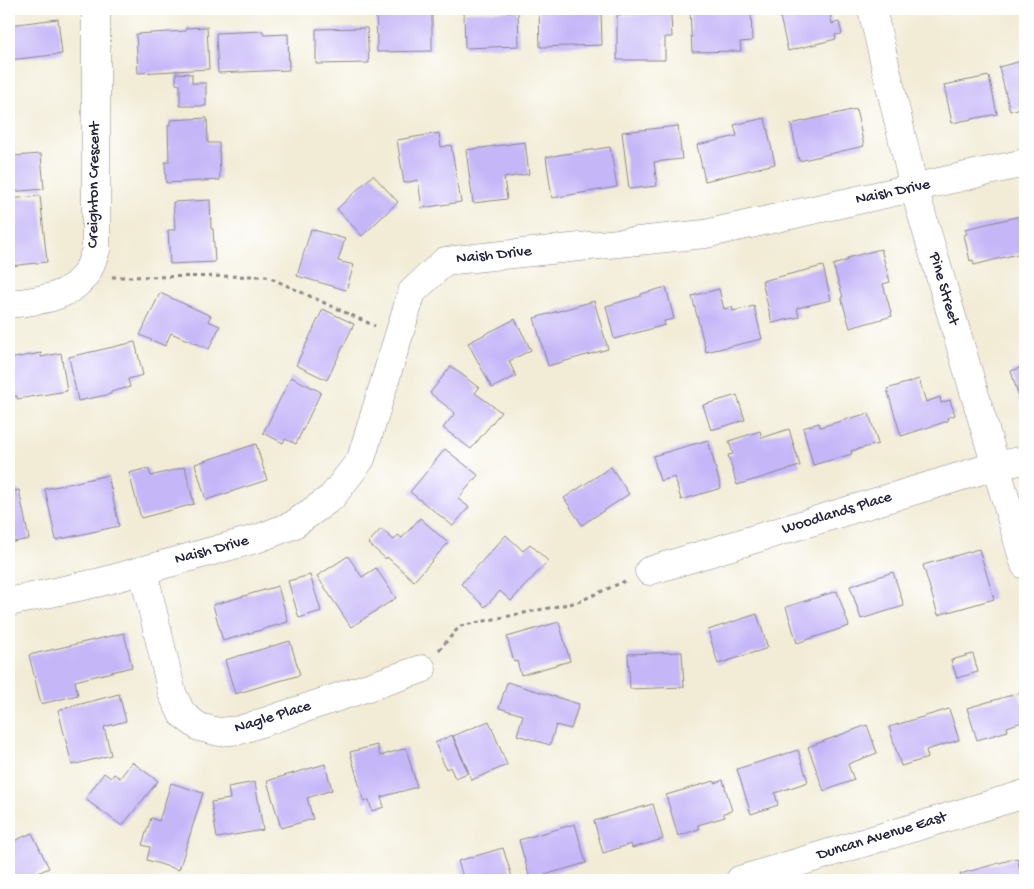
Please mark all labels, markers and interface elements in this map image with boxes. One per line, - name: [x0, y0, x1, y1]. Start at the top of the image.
- street label: Creighton Crescent: [84, 120, 106, 248]
- street label: Naish Drive: [854, 176, 933, 210]
- street label: Naish Drive: [455, 243, 533, 269]
- street label: Pine Street: [923, 250, 963, 329]
- street label: Woodlands Place: [780, 488, 895, 540]
- street label: Naish Drive: [173, 532, 252, 570]
- street label: Nagle Place: [232, 697, 314, 739]
- street label: Duncan Avenue East: [814, 808, 950, 866]

